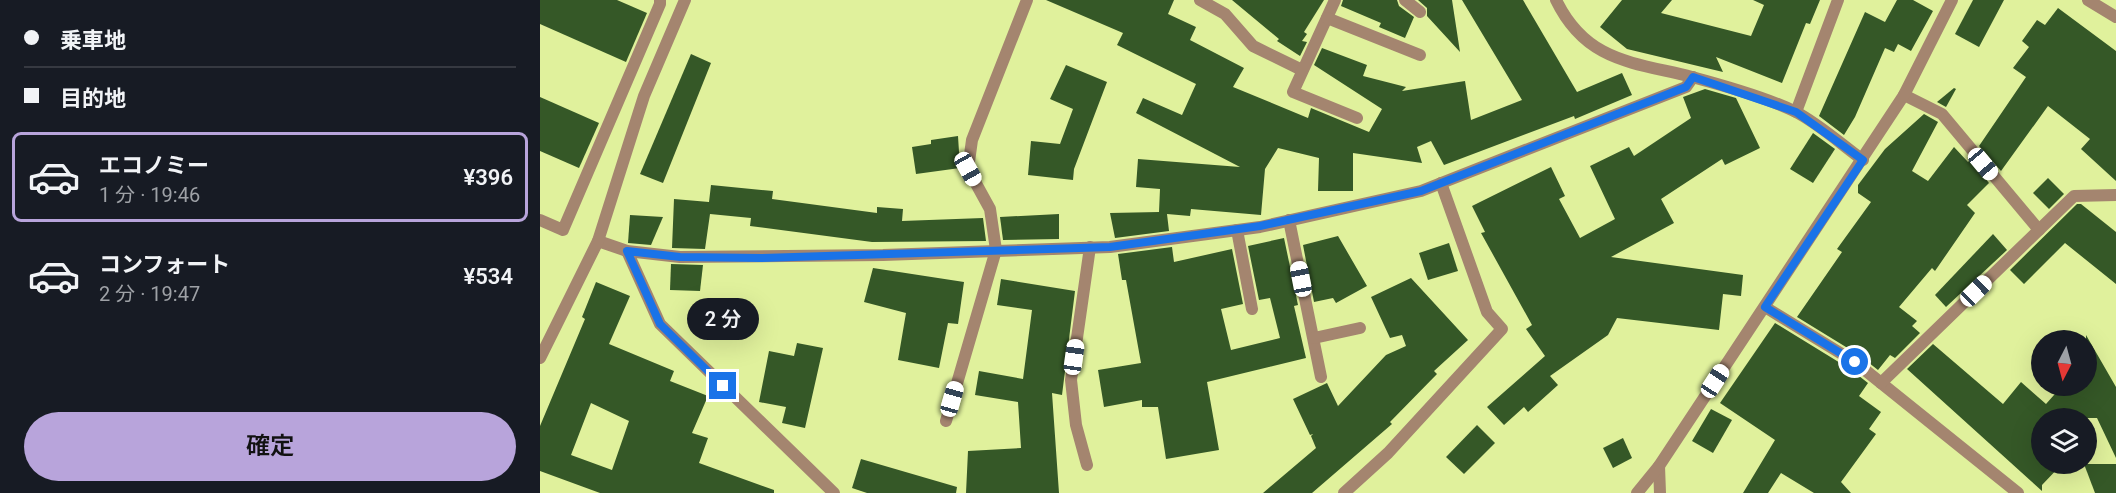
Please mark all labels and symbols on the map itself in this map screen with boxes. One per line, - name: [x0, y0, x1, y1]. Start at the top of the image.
- car: [1965, 144, 2001, 184]
- car: [951, 149, 985, 189]
- car: [1289, 260, 1313, 298]
- car: [1957, 272, 1995, 310]
- callout: 2 分: [687, 299, 759, 341]
- north arrow: [2031, 330, 2097, 396]
- car: [1063, 338, 1085, 376]
- route start: [1841, 348, 1868, 375]
- car: [1698, 361, 1732, 401]
- route end: [709, 372, 736, 399]
- car: [938, 379, 966, 419]

